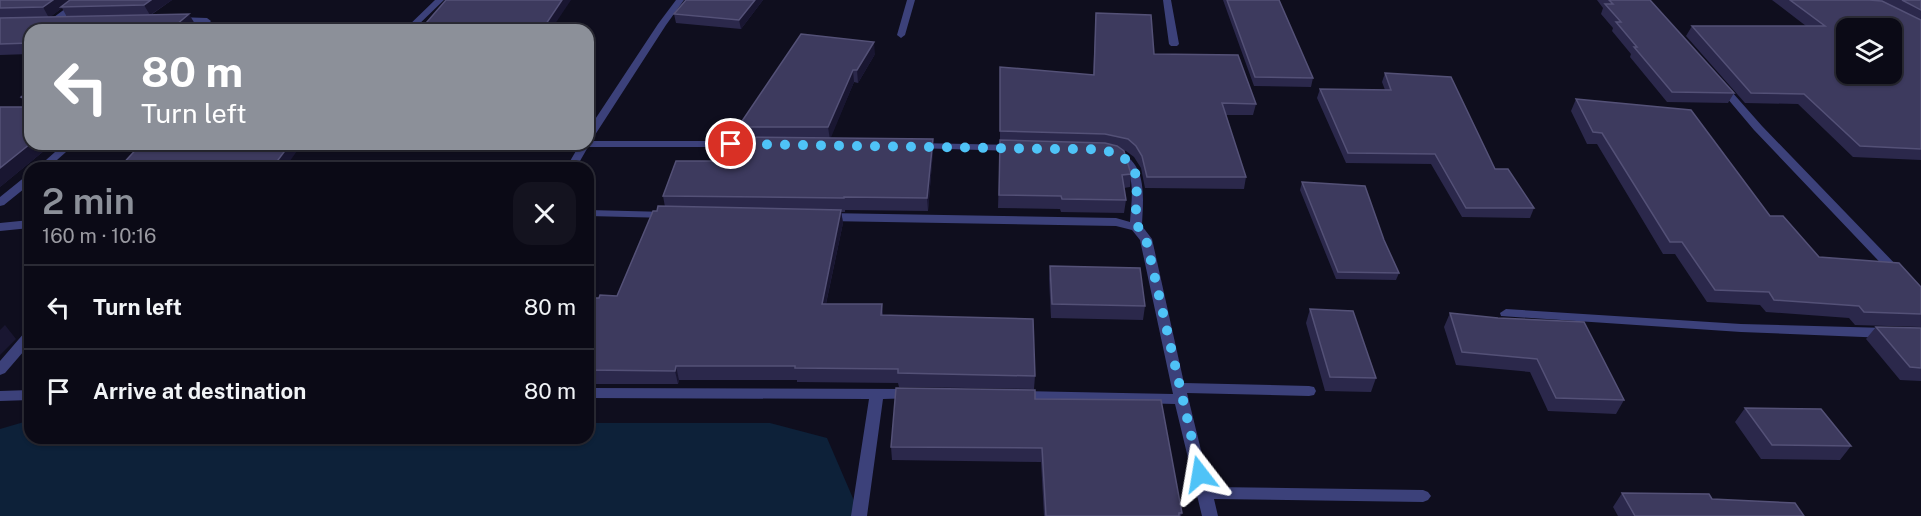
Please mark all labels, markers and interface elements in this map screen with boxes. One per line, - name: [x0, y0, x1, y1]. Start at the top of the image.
- map controls: [1836, 18, 1902, 84]
- button: layers: [1836, 18, 1902, 84]
- text: 80 m: [141, 47, 243, 96]
- icon: left: [42, 48, 120, 126]
- text: Turn left: [141, 97, 247, 129]
- pin: [705, 118, 756, 169]
- icon: arrive: [714, 127, 747, 160]
- text: 2 min: [42, 180, 135, 222]
- button: close: [513, 182, 576, 245]
- text: 160 m · 10:16: [42, 224, 157, 248]
- icon: left: [42, 291, 75, 324]
- text: Turn left: [93, 294, 182, 320]
- text: 80 m: [524, 294, 576, 320]
- icon: arrive: [42, 375, 75, 408]
- text: Arrive at destination: [93, 378, 306, 404]
- text: 80 m: [524, 378, 576, 404]
- position arrow: [1168, 442, 1232, 506]

